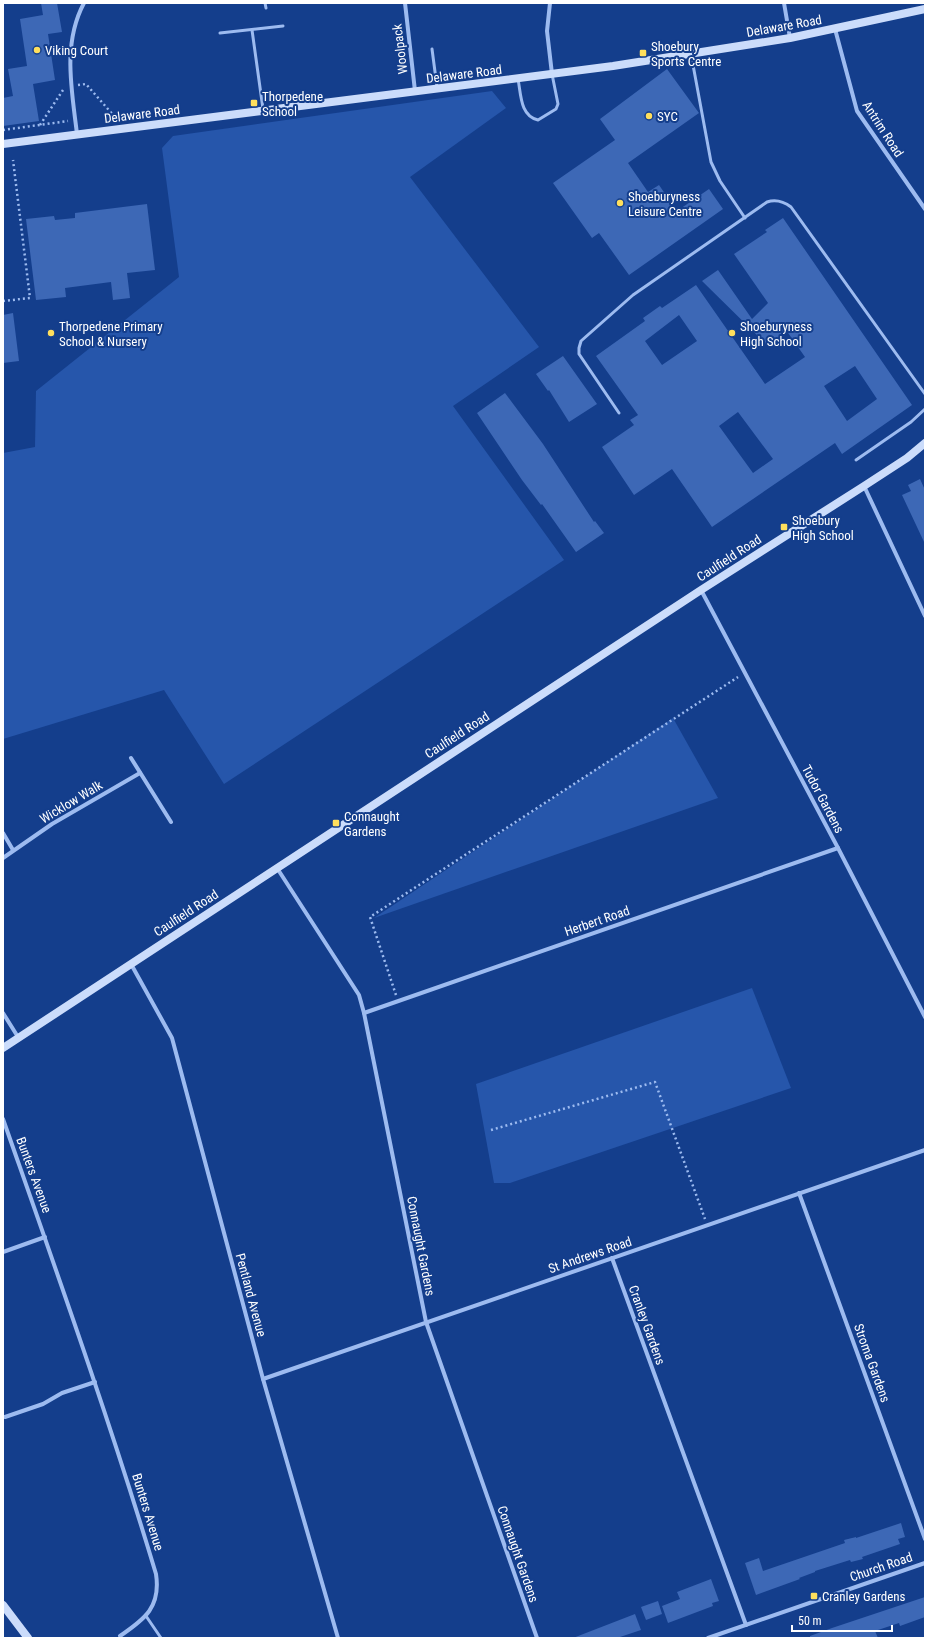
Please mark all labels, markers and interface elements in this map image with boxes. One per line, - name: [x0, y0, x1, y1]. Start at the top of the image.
- street label: Delaware Road: [745, 12, 823, 40]
- street label: Woolpack: [389, 23, 411, 75]
- place label: Shoebury Sports Centre: [651, 39, 721, 69]
- place label: Viking Court: [45, 43, 108, 58]
- marker: Viking Court: [32, 45, 42, 55]
- marker: Shoebury Sports Centre: [638, 48, 648, 58]
- street label: Delaware Road: [425, 62, 503, 86]
- place label: Thorpedene School: [262, 89, 323, 119]
- marker: Thorpedene School: [249, 98, 259, 108]
- street label: Antrim Road: [859, 98, 907, 160]
- street label: Delaware Road: [103, 102, 181, 126]
- place label: SYC: [657, 109, 678, 124]
- marker: SYC: [644, 111, 654, 121]
- place label: Shoeburyness Leisure Centre: [628, 189, 702, 219]
- marker: Shoeburyness Leisure Centre: [615, 198, 625, 208]
- place label: Thorpedene Primary School & Nursery: [59, 319, 163, 349]
- place label: Shoeburyness High School: [740, 319, 812, 349]
- marker: Thorpedene Primary School & Nursery: [46, 328, 56, 338]
- marker: Shoeburyness High School: [727, 328, 737, 338]
- place label: Shoebury High School: [792, 513, 854, 543]
- marker: Shoebury High School: [779, 522, 789, 532]
- street label: Caulfield Road: [694, 532, 764, 584]
- street label: Caulfield Road: [422, 709, 492, 761]
- street label: Tudor Gardens: [799, 762, 847, 836]
- street label: Wicklow Walk: [37, 777, 105, 827]
- place label: Connaught Gardens: [344, 809, 400, 839]
- marker: Connaught Gardens: [331, 818, 341, 828]
- street label: Caulfield Road: [151, 887, 221, 939]
- street label: Herbert Road: [562, 903, 632, 939]
- street label: Bunters Avenue: [13, 1135, 55, 1215]
- street label: Connaught Gardens: [404, 1195, 438, 1297]
- street label: St Andrews Road: [546, 1234, 634, 1276]
- street label: Pentland Avenue: [233, 1252, 269, 1338]
- street label: Cranley Gardens: [626, 1283, 668, 1367]
- street label: Stroma Gardens: [851, 1322, 893, 1404]
- street label: Bunters Avenue: [129, 1472, 167, 1552]
- street label: Connaught Gardens: [494, 1504, 542, 1604]
- street label: Church Road: [848, 1549, 914, 1585]
- place label: Cranley Gardens: [822, 1589, 906, 1604]
- marker: Cranley Gardens: [809, 1591, 819, 1601]
- scale bar: [792, 1607, 892, 1633]
- text: 50 m: [798, 1614, 822, 1628]

